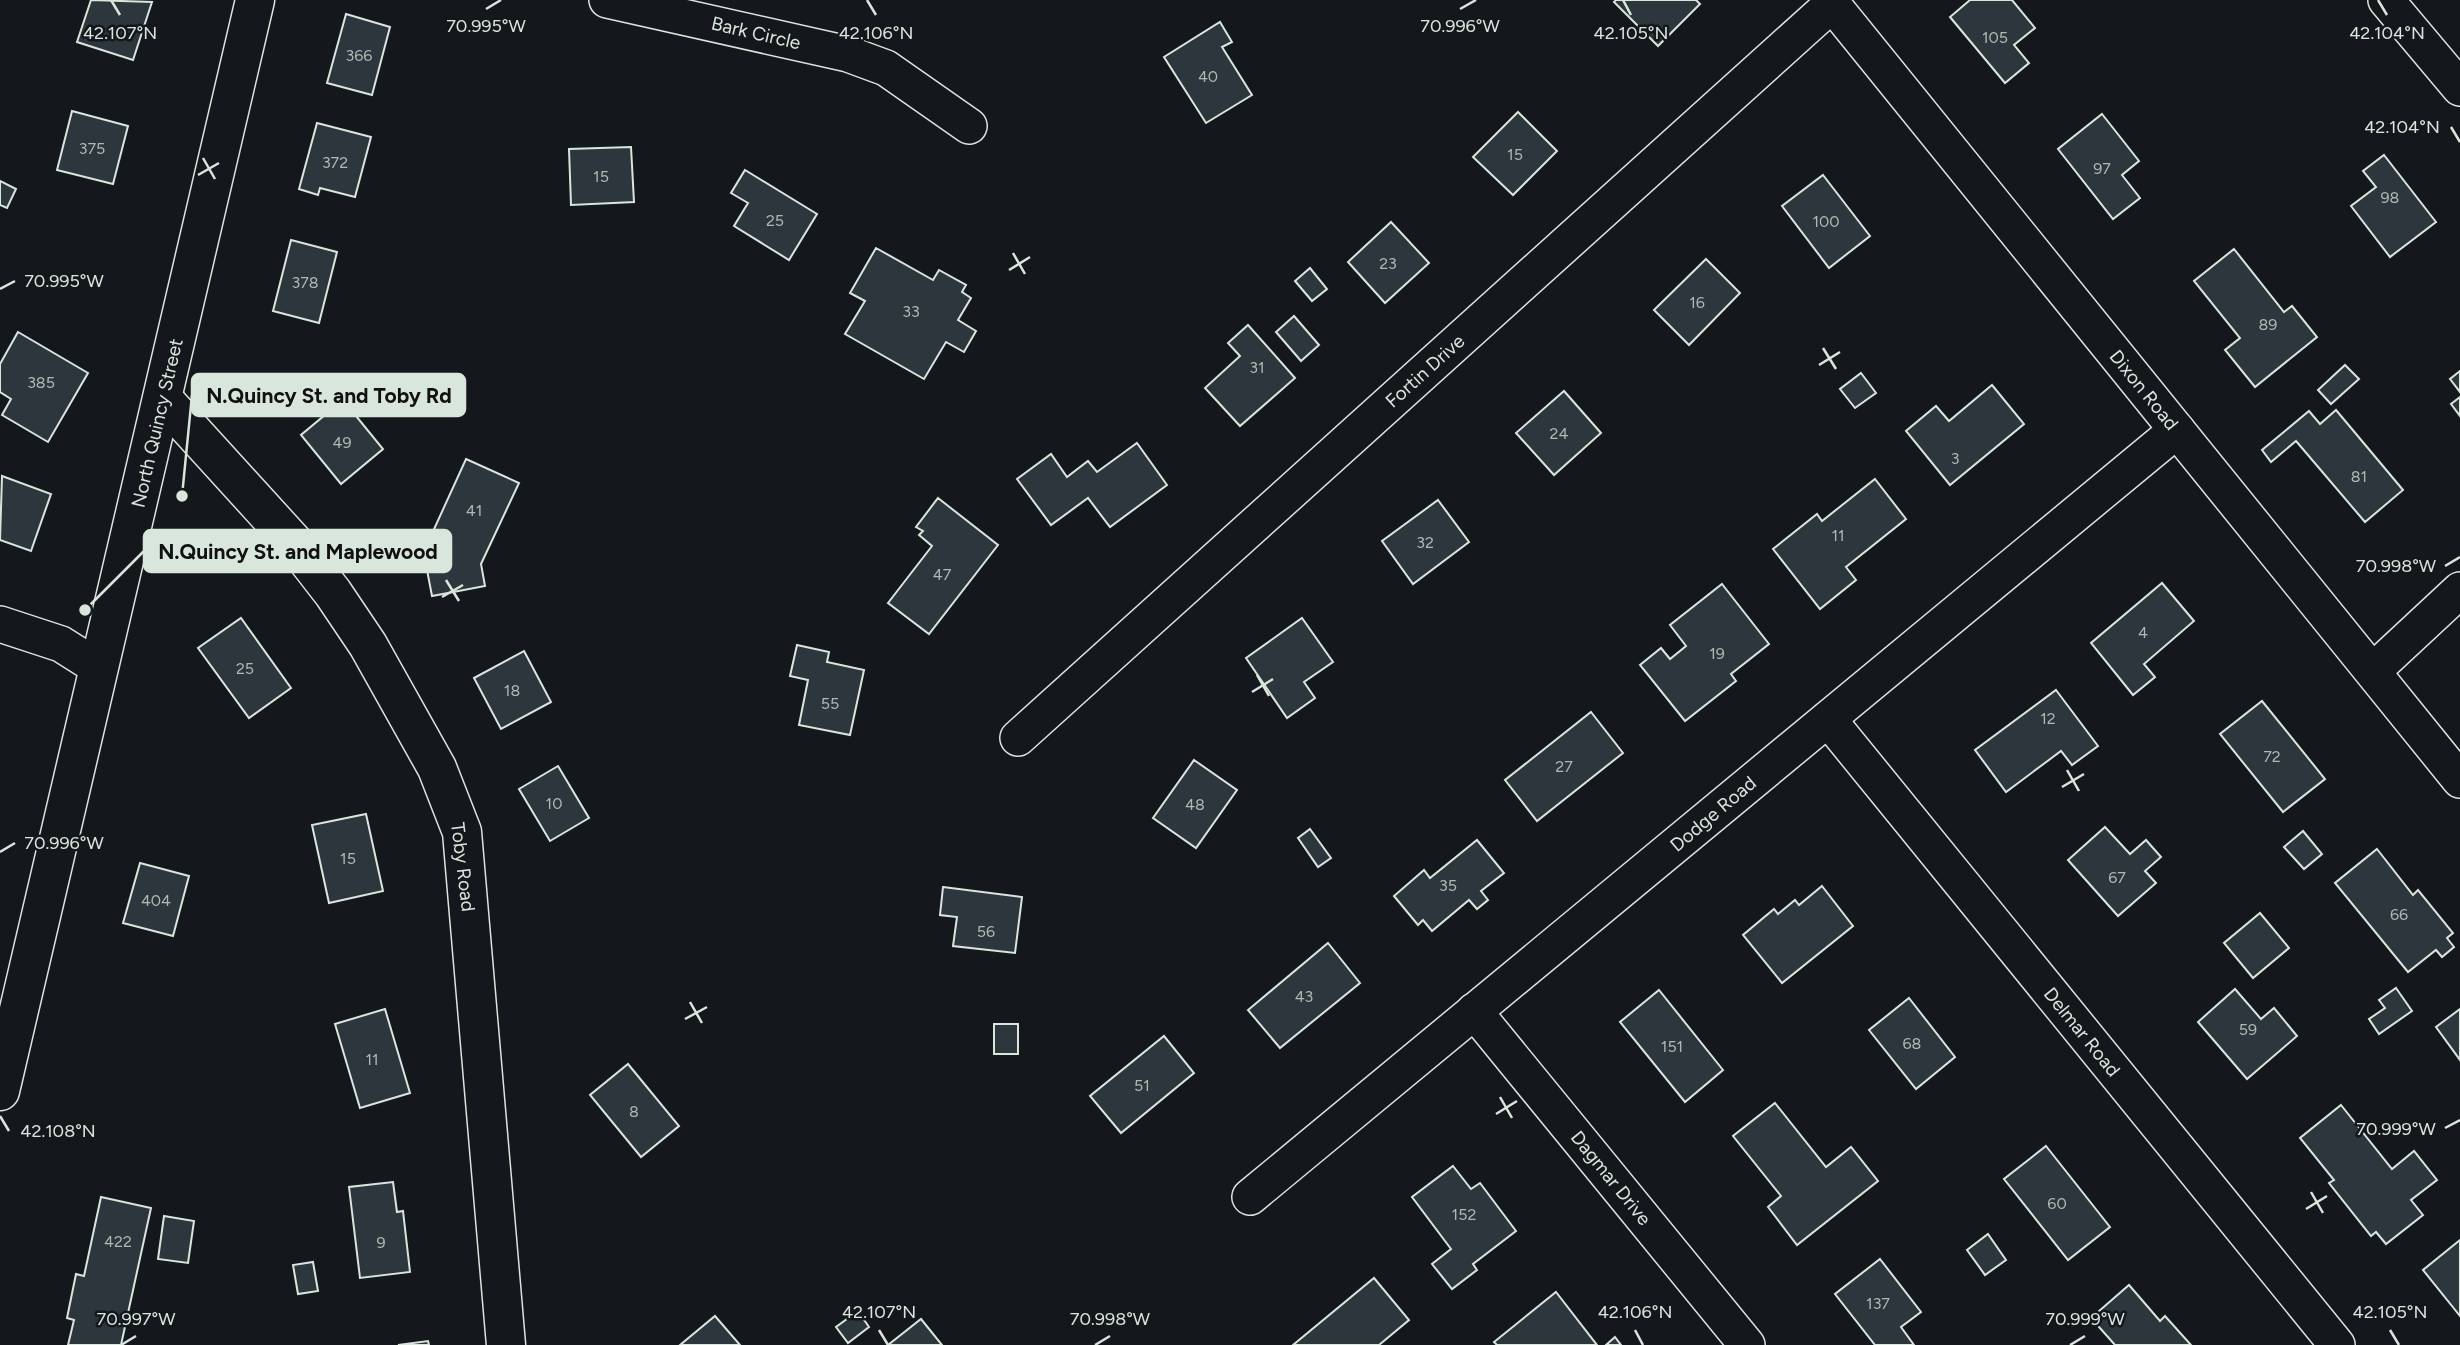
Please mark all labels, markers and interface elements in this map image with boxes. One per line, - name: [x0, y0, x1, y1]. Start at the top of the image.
- street label: Bark Circle: [709, 12, 803, 54]
- text: 70.995°W: [446, 15, 527, 37]
- text: 70.996°W: [1420, 15, 1500, 37]
- text: 42.107°N: [83, 22, 157, 44]
- text: 42.106°N: [839, 22, 913, 44]
- text: 42.105°N: [1594, 22, 1668, 44]
- text: 42.104°N: [2349, 22, 2425, 44]
- house number: 105: [1982, 28, 2008, 47]
- house number: 366: [346, 46, 372, 65]
- house number: 40: [1198, 67, 1218, 86]
- text: 42.104°N: [2364, 116, 2440, 138]
- house number: 375: [79, 139, 105, 158]
- house number: 15: [1507, 145, 1523, 164]
- house number: 372: [322, 153, 348, 172]
- house number: 97: [2093, 159, 2111, 178]
- house number: 15: [593, 167, 609, 186]
- house number: 98: [2381, 188, 2399, 207]
- house number: 25: [766, 211, 784, 230]
- house number: 100: [1812, 212, 1840, 231]
- house number: 23: [1379, 254, 1397, 273]
- text: 70.995°W: [24, 270, 105, 292]
- house number: 378: [291, 273, 319, 292]
- house number: 16: [1689, 293, 1705, 312]
- house number: 33: [902, 302, 920, 321]
- house number: 89: [2259, 315, 2277, 334]
- street label: Fortin Drive: [1381, 330, 1469, 412]
- street label: North Quincy Street: [126, 336, 188, 510]
- street label: Dixon Road: [2105, 345, 2183, 435]
- house number: 31: [1249, 358, 1265, 377]
- house number: 385: [27, 373, 55, 392]
- callout: N.Quincy St. and Toby Rd: [192, 374, 465, 416]
- text: N.Quincy St. and Toby Rd: [206, 383, 452, 408]
- house number: 24: [1550, 424, 1568, 443]
- house number: 49: [333, 433, 352, 452]
- house number: 3: [1951, 449, 1959, 468]
- house number: 81: [2351, 467, 2367, 486]
- house number: 41: [466, 501, 482, 520]
- house number: 11: [1831, 526, 1845, 545]
- callout: N.Quincy St. and Maplewood: [144, 530, 451, 572]
- house number: 32: [1416, 533, 1434, 552]
- text: N.Quincy St. and Maplewood: [158, 539, 438, 564]
- text: 70.998°W: [2356, 555, 2437, 577]
- house number: 47: [933, 565, 952, 584]
- house number: 4: [2138, 623, 2148, 642]
- house number: 19: [1709, 644, 1725, 663]
- house number: 25: [236, 659, 254, 678]
- house number: 18: [504, 681, 520, 700]
- house number: 55: [821, 694, 839, 713]
- house number: 12: [2040, 709, 2056, 728]
- house number: 72: [2263, 747, 2281, 766]
- house number: 27: [1555, 757, 1573, 776]
- street label: Dodge Road: [1665, 771, 1761, 857]
- house number: 10: [546, 794, 562, 813]
- house number: 48: [1185, 795, 1205, 814]
- street label: Toby Road: [446, 821, 480, 913]
- text: 70.996°W: [24, 832, 104, 854]
- house number: 15: [340, 849, 356, 868]
- house number: 67: [2108, 868, 2126, 887]
- house number: 35: [1439, 876, 1457, 895]
- house number: 404: [141, 891, 171, 910]
- house number: 66: [2390, 905, 2408, 924]
- house number: 56: [977, 922, 995, 941]
- street label: Delmar Road: [2039, 983, 2125, 1081]
- house number: 43: [1295, 987, 1313, 1006]
- house number: 59: [2239, 1020, 2257, 1039]
- house number: 68: [1903, 1034, 1921, 1053]
- house number: 151: [1661, 1037, 1683, 1056]
- house number: 11: [365, 1050, 379, 1069]
- house number: 51: [1134, 1076, 1150, 1095]
- house number: 8: [629, 1102, 639, 1121]
- text: 70.999°W: [2356, 1118, 2436, 1140]
- text: 42.108°N: [20, 1120, 96, 1142]
- street label: Dagmar Drive: [1566, 1126, 1656, 1230]
- house number: 60: [2047, 1194, 2067, 1213]
- house number: 152: [1452, 1205, 1476, 1224]
- house number: 422: [104, 1232, 132, 1251]
- house number: 9: [376, 1233, 386, 1252]
- house number: 137: [1866, 1294, 1890, 1313]
- text: 42.107°N: [842, 1301, 916, 1323]
- text: 42.106°N: [1598, 1301, 1672, 1323]
- text: 42.105°N: [2353, 1301, 2427, 1323]
- text: 70.997°W: [97, 1308, 176, 1330]
- text: 70.998°W: [1070, 1308, 1151, 1330]
- text: 70.999°W: [2045, 1308, 2125, 1330]

